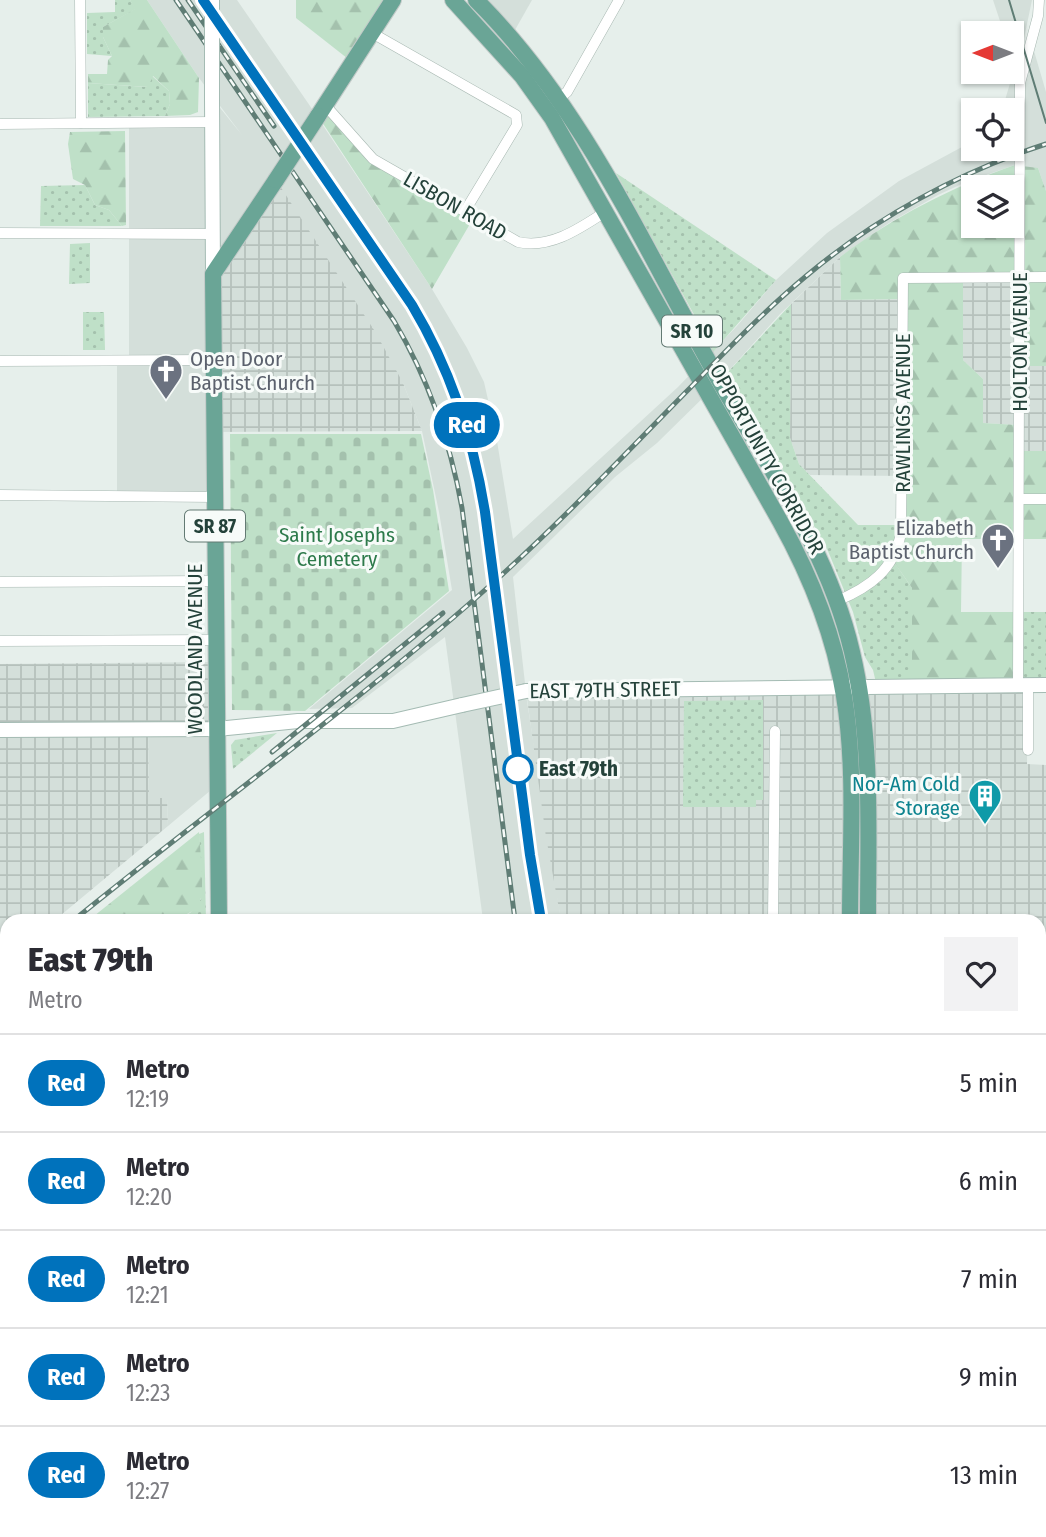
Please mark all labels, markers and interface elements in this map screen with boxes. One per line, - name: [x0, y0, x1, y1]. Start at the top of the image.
- north arrow: [961, 21, 1024, 84]
- map controls: [961, 21, 1024, 238]
- button: locate: [961, 98, 1024, 161]
- street label: LISBON ROAD: [399, 166, 511, 246]
- button: layers: [961, 175, 1024, 238]
- street label: HOLTON AVENUE: [1007, 272, 1033, 412]
- road number: SR 10: [662, 316, 722, 346]
- street label: RAWLINGS AVENUE: [890, 333, 916, 493]
- place label: Open Door Baptist Church: [190, 346, 315, 396]
- church icon: Open Door Baptist Church: [147, 352, 185, 401]
- street label: OPPORTUNITY CORRIDOR: [704, 359, 830, 559]
- line badge: Red: [427, 402, 507, 448]
- text: Red: [448, 411, 486, 439]
- road number: SR 87: [185, 510, 245, 541]
- place label: Elizabeth Baptist Church: [849, 515, 974, 565]
- church icon: Elizabeth Baptist Church: [979, 521, 1017, 570]
- park label: Saint Josephs Cemetery: [279, 522, 395, 572]
- street label: WOODLAND AVENUE: [182, 563, 208, 734]
- street label: EAST 79TH STREET: [529, 676, 681, 704]
- marker: East 79th: [503, 754, 533, 784]
- place label: East 79th: [539, 756, 618, 782]
- place label: Nor-Am Cold Storage: [852, 771, 960, 821]
- building icon: Nor-Am Cold Storage: [966, 777, 1004, 826]
- button: heart: [944, 937, 1018, 1011]
- text: East 79th: [28, 940, 153, 980]
- text: Metro: [28, 986, 83, 1014]
- text: Metro: [126, 1054, 190, 1085]
- text: 5 min: [960, 1068, 1018, 1099]
- text: Red: [47, 1069, 86, 1097]
- text: 12:19: [126, 1085, 169, 1113]
- text: Metro: [126, 1152, 190, 1183]
- text: 6 min: [959, 1166, 1018, 1197]
- text: Red: [47, 1167, 86, 1195]
- text: 12:20: [126, 1183, 172, 1211]
- text: Metro: [126, 1250, 190, 1281]
- text: 7 min: [961, 1264, 1018, 1295]
- text: Red: [47, 1265, 86, 1293]
- text: 12:21: [126, 1281, 169, 1309]
- text: Metro: [126, 1348, 190, 1379]
- text: 9 min: [959, 1362, 1018, 1393]
- text: Red: [47, 1363, 86, 1391]
- text: 12:23: [126, 1379, 170, 1407]
- text: Metro: [126, 1446, 190, 1477]
- text: 13 min: [950, 1460, 1018, 1491]
- text: Red: [47, 1461, 86, 1489]
- text: 12:27: [126, 1477, 169, 1505]

